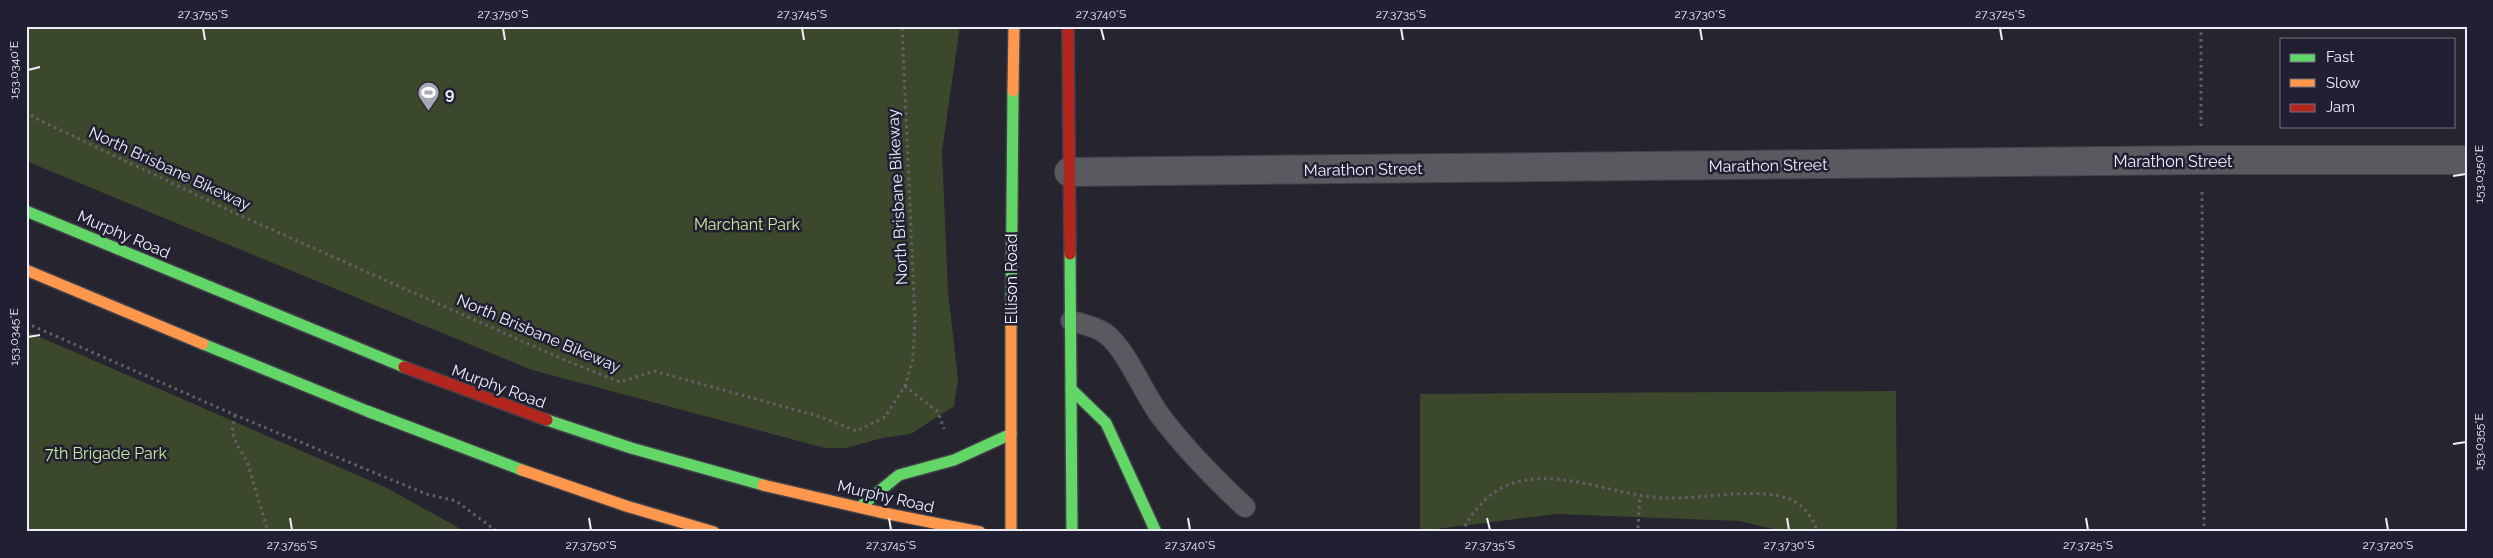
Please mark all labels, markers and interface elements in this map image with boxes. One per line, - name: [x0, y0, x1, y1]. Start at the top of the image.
- text: 27.3755°S: [178, 7, 228, 21]
- text: 27.3750°S: [478, 7, 528, 21]
- text: 27.3745°S: [777, 7, 827, 21]
- text: 27.3740°S: [1076, 7, 1126, 21]
- text: 27.3735°S: [1376, 7, 1426, 21]
- text: 27.3730°S: [1675, 7, 1725, 21]
- text: 27.3725°S: [1975, 7, 2025, 21]
- legend: [2280, 38, 2456, 128]
- text: 153.0340°E: [7, 41, 21, 99]
- text: Fast: [2326, 48, 2354, 66]
- text: Slow: [2326, 74, 2360, 92]
- sports icon: 9: [417, 81, 441, 112]
- place label: 9: [445, 84, 454, 103]
- text: Jam: [2326, 98, 2355, 116]
- street label: North Brisbane Bikeway: [883, 108, 912, 286]
- street label: North Brisbane Bikeway: [86, 123, 254, 214]
- text: 153.0350°E: [2472, 145, 2486, 203]
- street label: Marathon Street: [2114, 152, 2233, 171]
- street label: Marathon Street: [1708, 155, 1828, 176]
- street label: Marathon Street: [1303, 159, 1423, 180]
- street label: Murphy Road: [75, 206, 173, 263]
- park label: Marchant Park: [694, 215, 801, 234]
- street label: Ellison Road: [1002, 233, 1021, 324]
- street label: North Brisbane Bikeway: [454, 290, 624, 377]
- text: 153.0345°E: [7, 308, 21, 366]
- street label: Murphy Road: [449, 361, 549, 412]
- text: 153.0355°E: [2472, 413, 2486, 471]
- park label: 7th Brigade Park: [45, 444, 167, 463]
- street label: Murphy Road: [836, 476, 936, 517]
- text: 27.3755°S: [267, 538, 317, 552]
- text: 27.3750°S: [566, 538, 616, 552]
- text: 27.3745°S: [866, 538, 916, 552]
- text: 27.3740°S: [1165, 538, 1215, 552]
- text: 27.3735°S: [1465, 538, 1515, 552]
- text: 27.3730°S: [1764, 538, 1814, 552]
- text: 27.3725°S: [2063, 538, 2113, 552]
- text: 27.3720°S: [2363, 538, 2413, 552]

